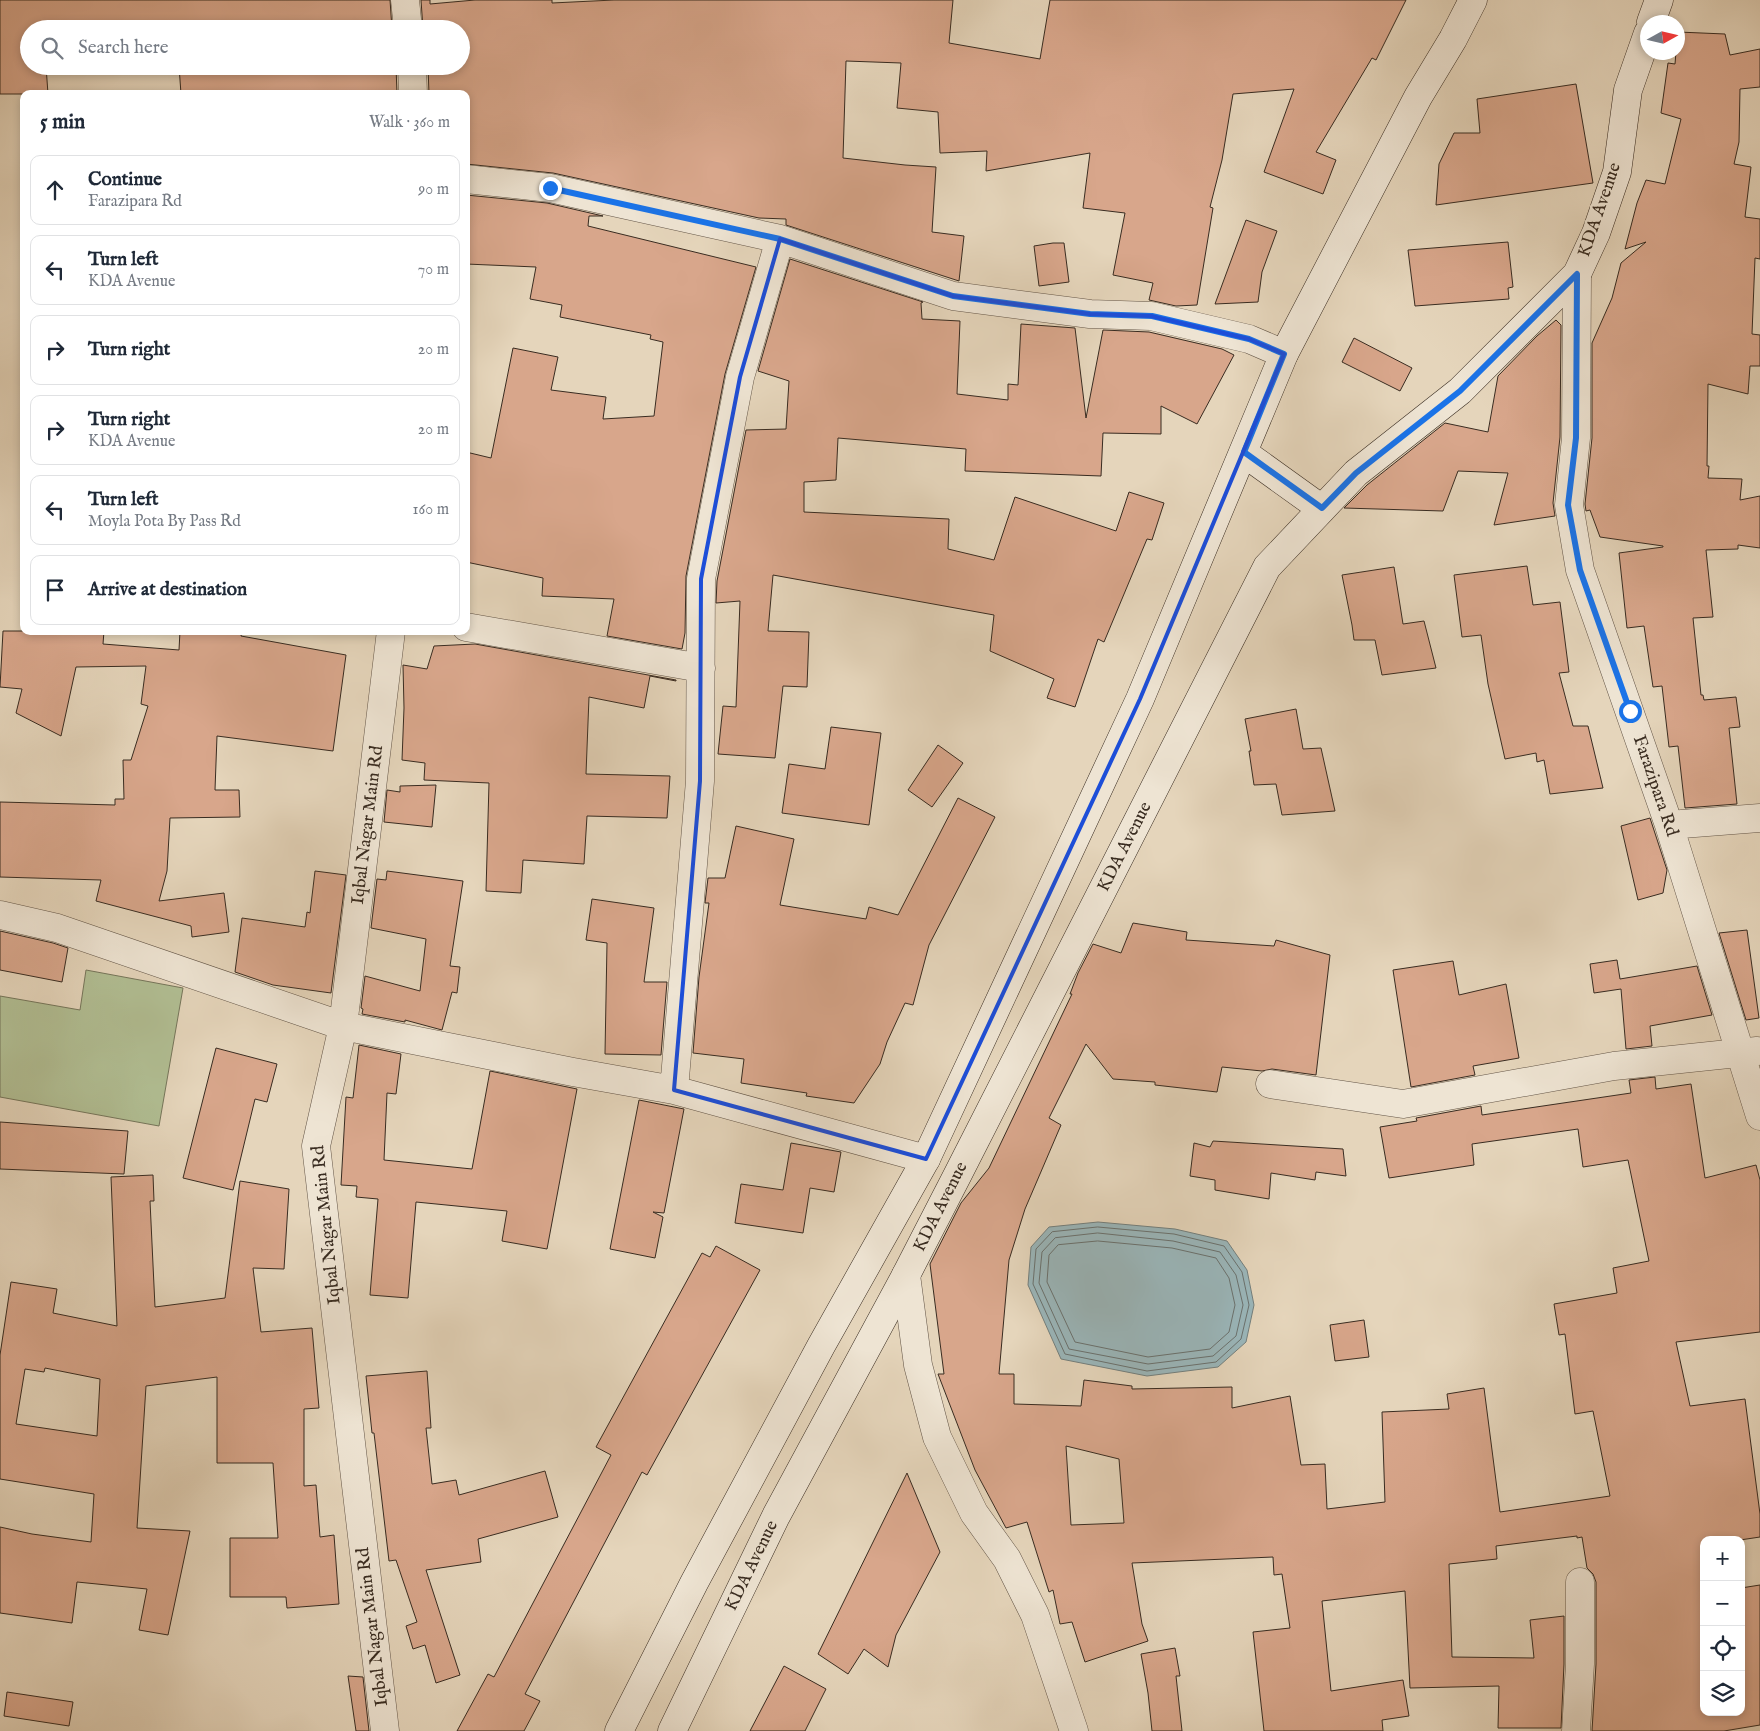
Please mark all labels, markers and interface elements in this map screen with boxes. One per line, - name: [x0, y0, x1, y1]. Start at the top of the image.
- north arrow: [1640, 15, 1685, 60]
- search box: [20, 20, 470, 75]
- icon: search: [38, 34, 66, 62]
- text: Search here: [78, 36, 169, 60]
- text: 5 min: [40, 109, 85, 136]
- text: Walk · 360 m: [369, 113, 450, 133]
- street label: KDA Avenue: [1573, 160, 1627, 260]
- text: Continue: [88, 168, 162, 192]
- icon: ahead: [41, 176, 69, 204]
- route end: [539, 177, 562, 200]
- text: 90 m: [418, 180, 449, 200]
- text: Farazipara Rd: [88, 192, 182, 212]
- text: Turn left: [88, 248, 159, 272]
- icon: left: [41, 256, 69, 284]
- text: 70 m: [418, 260, 449, 280]
- text: KDA Avenue: [88, 272, 175, 292]
- icon: right: [41, 336, 69, 364]
- text: Turn right: [88, 338, 170, 362]
- text: 20 m: [418, 340, 449, 360]
- text: Turn right: [88, 408, 170, 432]
- icon: right: [41, 416, 69, 444]
- text: 20 m: [418, 420, 449, 440]
- text: KDA Avenue: [88, 432, 175, 452]
- text: Turn left: [88, 488, 159, 512]
- icon: left: [41, 496, 69, 524]
- text: 160 m: [413, 500, 449, 520]
- text: Moyla Pota By Pass Rd: [88, 512, 241, 532]
- icon: arrive: [41, 576, 69, 604]
- text: Arrive at destination: [88, 578, 247, 602]
- route start: [1619, 700, 1642, 723]
- street label: Farazipara Rd: [1627, 732, 1683, 840]
- street label: Iqbal Nagar Main Rd: [347, 744, 389, 906]
- street label: KDA Avenue: [1092, 798, 1158, 896]
- street label: Iqbal Nagar Main Rd: [307, 1144, 347, 1306]
- street label: KDA Avenue: [908, 1158, 974, 1256]
- street label: KDA Avenue: [720, 1517, 784, 1615]
- map controls: [1700, 1536, 1745, 1716]
- button: +: [1700, 1536, 1745, 1581]
- street label: Iqbal Nagar Main Rd: [352, 1546, 394, 1708]
- button: −: [1700, 1581, 1745, 1626]
- button: locate: [1700, 1626, 1745, 1671]
- button: layers: [1700, 1671, 1745, 1716]

